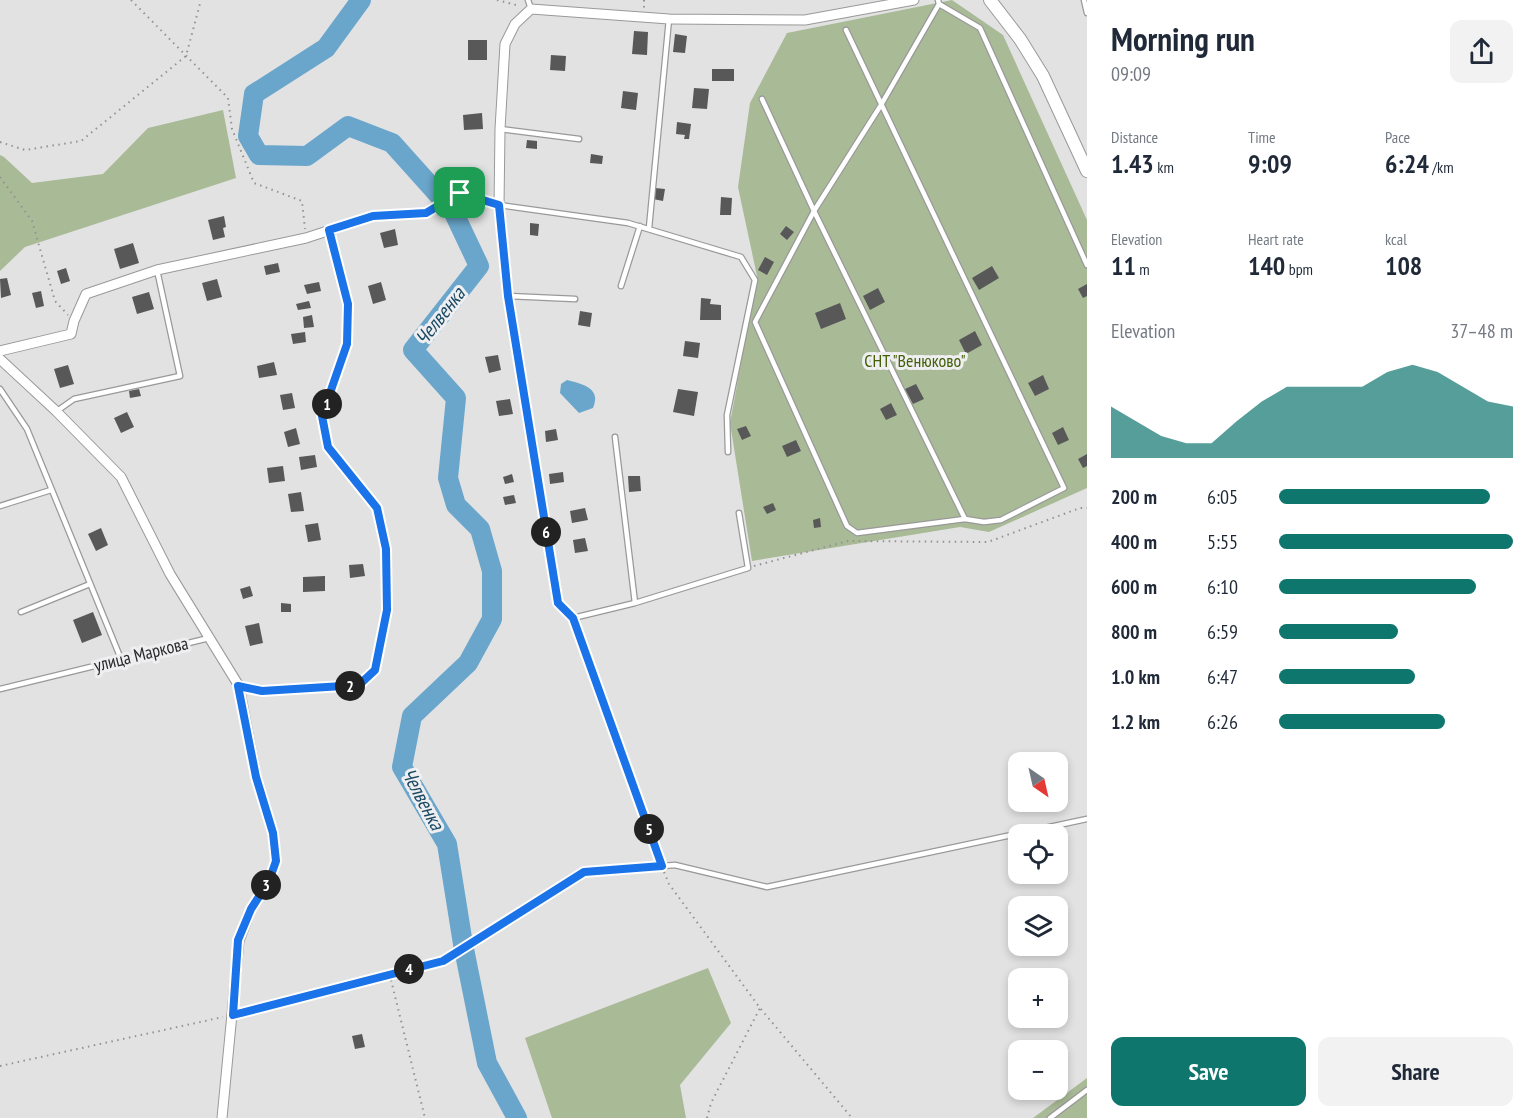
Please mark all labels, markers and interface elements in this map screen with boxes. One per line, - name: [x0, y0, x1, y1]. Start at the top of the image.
- text: Morning run: [1111, 17, 1255, 60]
- button: share: [1450, 20, 1513, 83]
- text: 09:09: [1111, 61, 1151, 87]
- text: Distance: [1111, 127, 1158, 147]
- text: Time: [1248, 127, 1276, 147]
- text: Pace: [1385, 127, 1410, 147]
- text: 1.43: [1111, 147, 1154, 180]
- text: 9:09: [1248, 147, 1292, 180]
- text: 6:24: [1385, 147, 1429, 180]
- text: km: [1154, 157, 1174, 177]
- text: /km: [1429, 157, 1454, 177]
- pin: [434, 167, 485, 218]
- icon: arrive: [443, 176, 476, 209]
- text: Elevation: [1111, 229, 1162, 249]
- text: Heart rate: [1248, 229, 1304, 249]
- text: kcal: [1385, 229, 1407, 249]
- text: 11: [1111, 249, 1136, 282]
- text: 140: [1248, 249, 1285, 282]
- text: 108: [1385, 249, 1422, 282]
- text: m: [1136, 259, 1150, 279]
- text: bpm: [1285, 259, 1313, 279]
- water label: Челвенка: [409, 281, 471, 350]
- text: Elevation: [1111, 318, 1175, 344]
- text: 37–48 m: [1450, 318, 1513, 344]
- park label: СНТ "Венюково": [864, 349, 966, 372]
- pin: 1: [312, 389, 342, 419]
- text: 1: [323, 394, 331, 414]
- text: 200 m: [1111, 484, 1157, 510]
- text: 6:05: [1207, 484, 1238, 510]
- pin: 6: [531, 517, 561, 547]
- text: 6: [542, 522, 550, 542]
- text: 400 m: [1111, 529, 1157, 555]
- text: 5:55: [1207, 529, 1238, 555]
- text: 600 m: [1111, 574, 1157, 600]
- text: 6:10: [1207, 574, 1238, 600]
- text: 800 m: [1111, 619, 1157, 645]
- text: 6:59: [1207, 619, 1238, 645]
- street label: улица Маркова: [91, 631, 191, 677]
- text: 1.0 km: [1111, 664, 1160, 690]
- text: 6:47: [1207, 664, 1238, 690]
- pin: 2: [335, 671, 365, 701]
- text: 2: [346, 676, 354, 696]
- text: 1.2 km: [1111, 709, 1160, 735]
- text: 6:26: [1207, 709, 1238, 735]
- north arrow: [1008, 752, 1068, 812]
- map controls: [1008, 752, 1068, 1100]
- water label: Челвенка: [396, 764, 451, 835]
- pin: 5: [634, 814, 664, 844]
- text: 5: [645, 819, 653, 839]
- button: locate: [1008, 824, 1068, 884]
- pin: 3: [251, 870, 281, 900]
- text: 3: [262, 875, 270, 895]
- button: layers: [1008, 896, 1068, 956]
- pin: 4: [394, 954, 424, 984]
- text: 4: [405, 959, 413, 979]
- button: +: [1008, 968, 1068, 1028]
- button: Save: [1111, 1037, 1306, 1106]
- button: Share: [1318, 1037, 1513, 1106]
- button: −: [1008, 1040, 1068, 1100]

